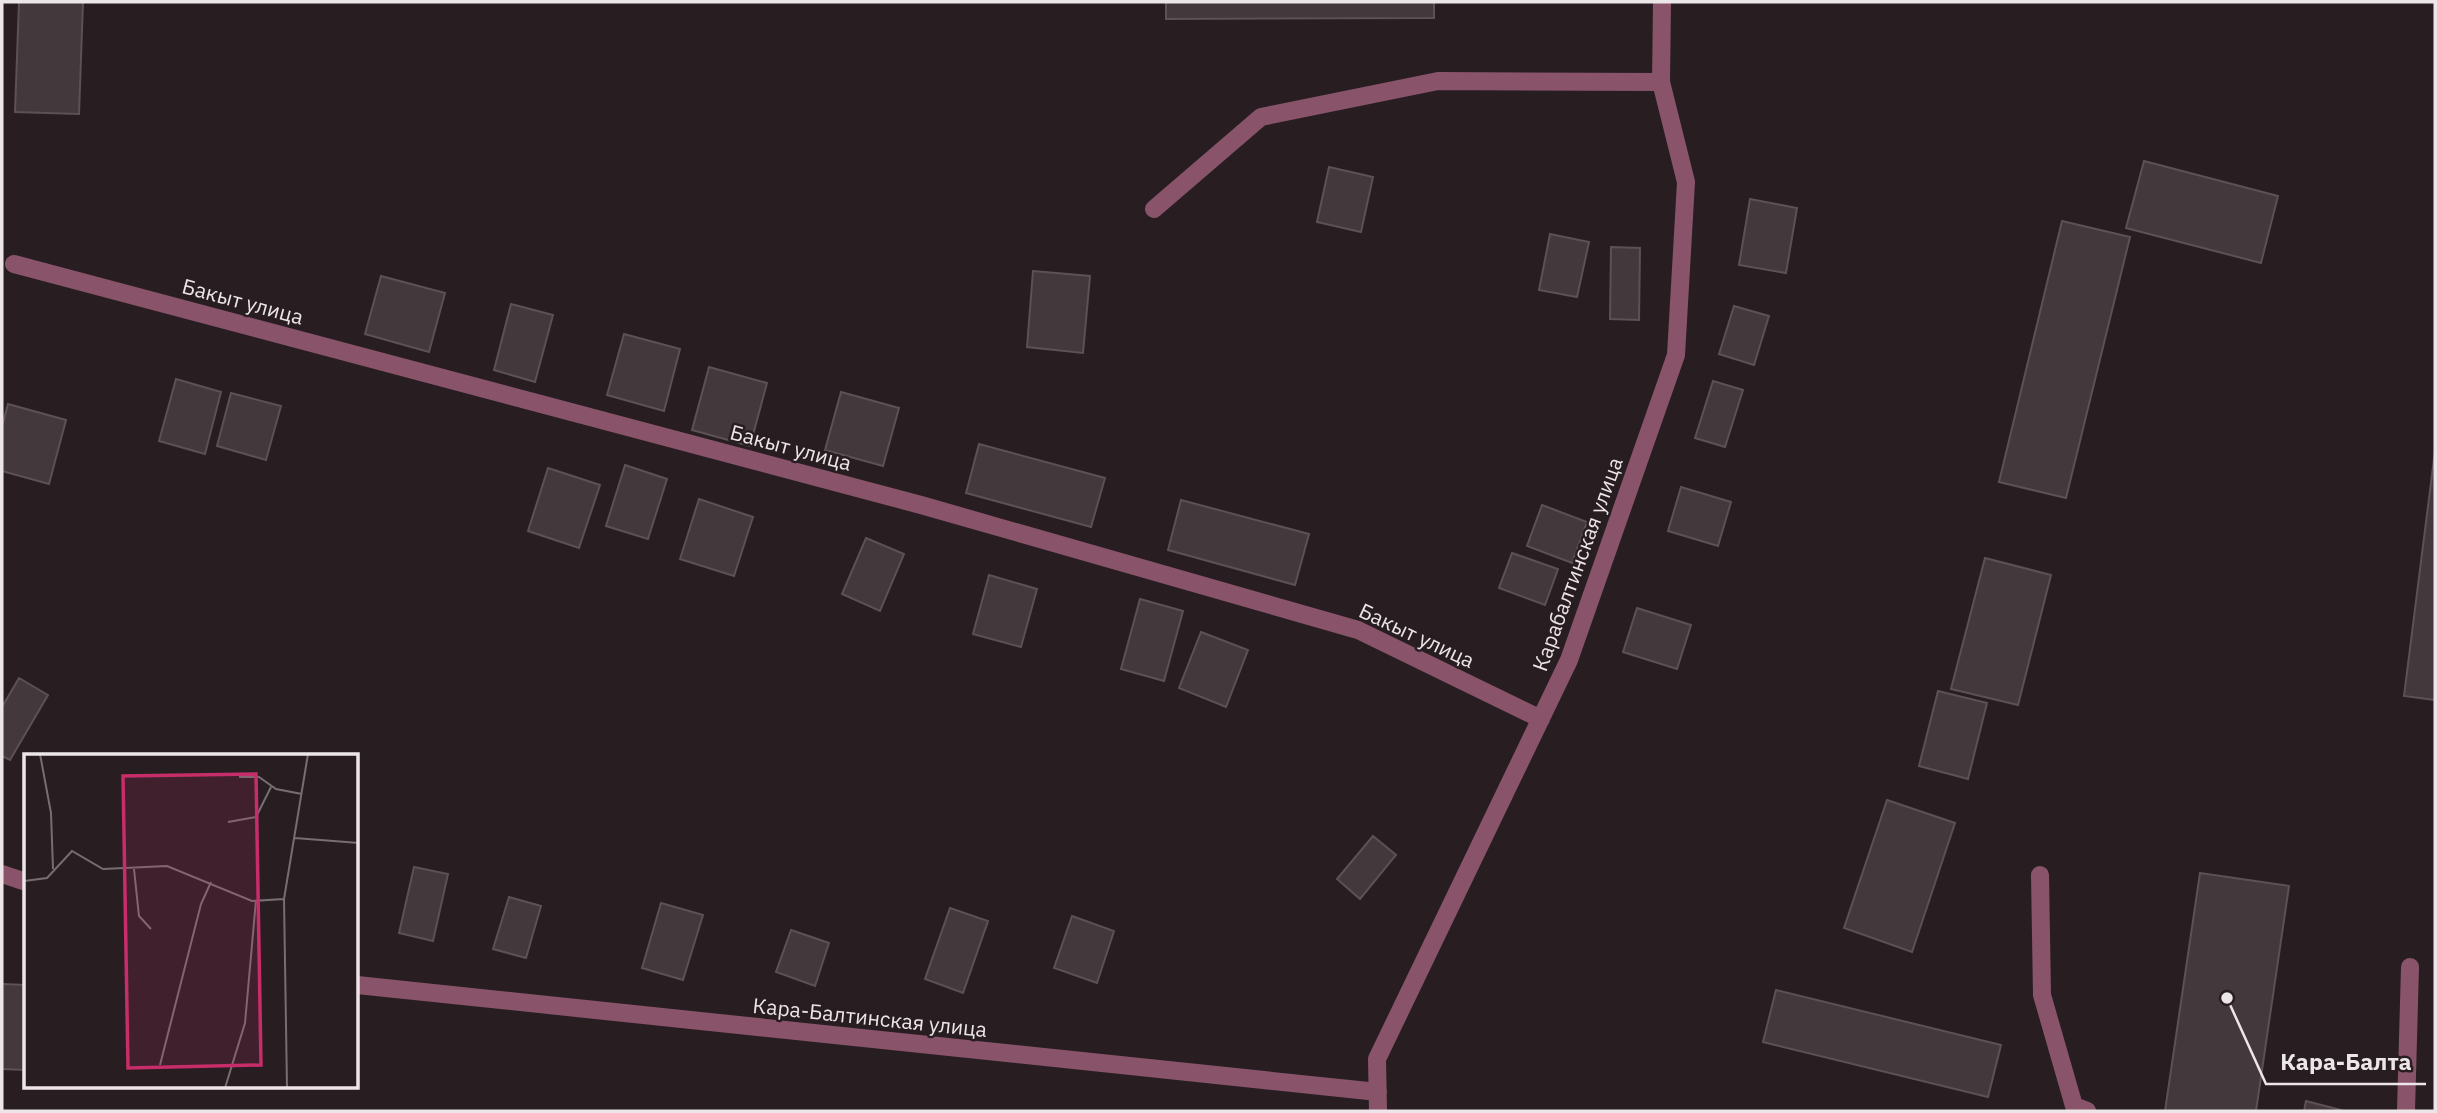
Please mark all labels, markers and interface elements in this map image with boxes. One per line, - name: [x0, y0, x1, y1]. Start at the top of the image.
- street label: Бакыт улица: [179, 271, 307, 331]
- street label: Бакыт улица: [727, 417, 855, 477]
- street label: Карабалтинская улица: [1525, 453, 1629, 675]
- street label: Бакыт улица: [1355, 596, 1479, 674]
- inset map: [24, 754, 359, 1088]
- street label: Кара-Балтинская улица: [751, 991, 989, 1043]
- callout: Кара-Балта: [2266, 1040, 2426, 1084]
- text: Кара-Балта: [2280, 1046, 2412, 1076]

